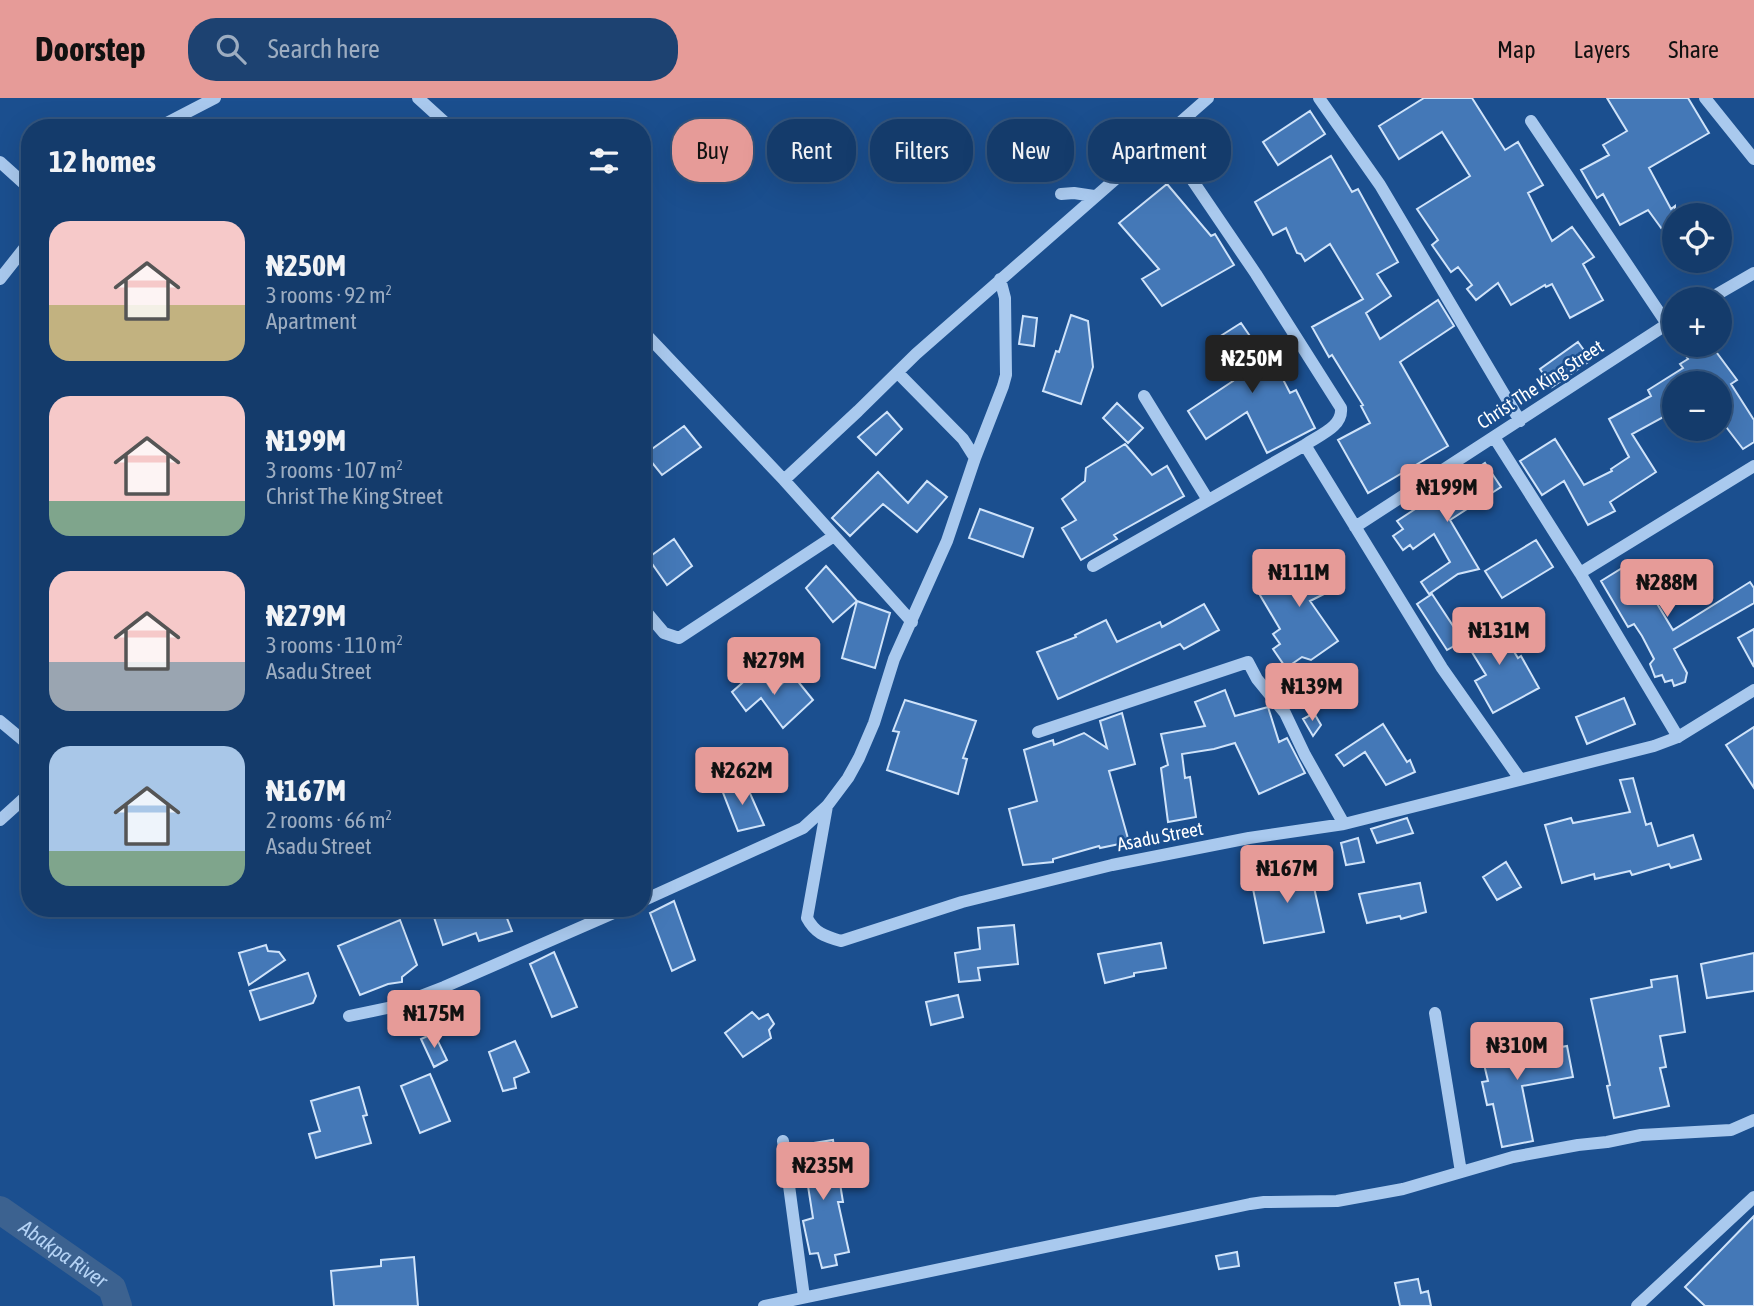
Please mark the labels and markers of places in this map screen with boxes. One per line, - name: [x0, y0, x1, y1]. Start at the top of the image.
- pin: ₦250M: [1203, 336, 1301, 395]
- pin: ₦199M: [1398, 464, 1496, 524]
- pin: ₦111M: [1250, 550, 1348, 609]
- pin: ₦288M: [1618, 560, 1716, 619]
- pin: ₦131M: [1450, 608, 1548, 667]
- pin: ₦279M: [725, 638, 823, 697]
- pin: ₦139M: [1263, 664, 1361, 723]
- pin: ₦262M: [693, 748, 791, 807]
- pin: ₦167M: [1238, 846, 1336, 905]
- pin: ₦175M: [385, 990, 483, 1050]
- pin: ₦310M: [1468, 1023, 1566, 1082]
- pin: ₦235M: [774, 1142, 872, 1202]

